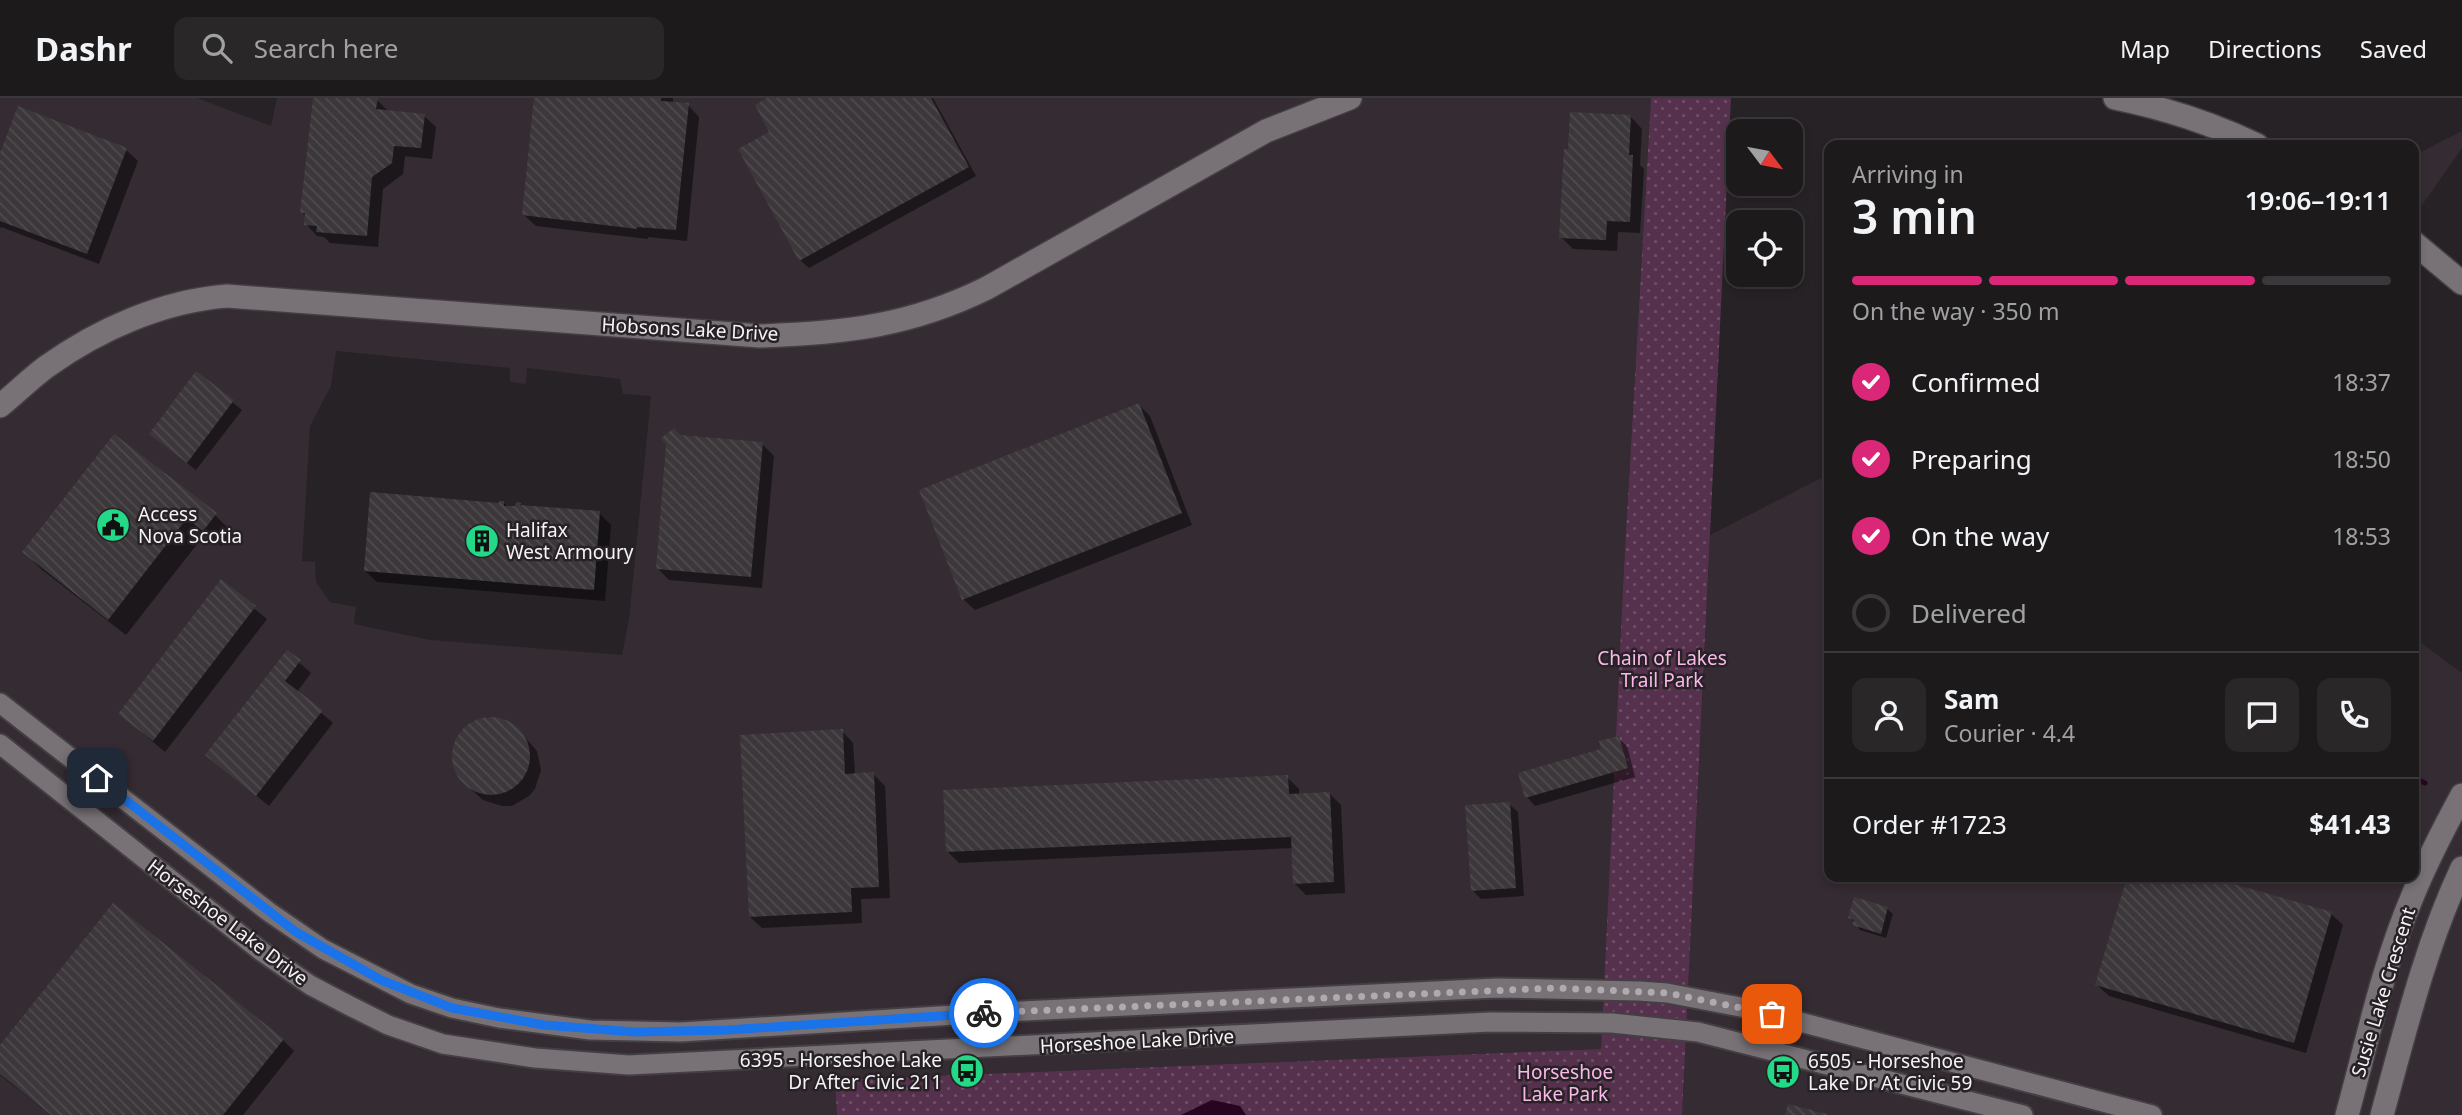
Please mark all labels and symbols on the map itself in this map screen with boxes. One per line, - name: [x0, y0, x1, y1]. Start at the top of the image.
- north arrow: [1726, 119, 1802, 196]
- street label: Hobsons Lake Drive: [601, 311, 779, 347]
- place label: Access Nova Scotia: [138, 501, 242, 549]
- public building icon: Access Nova Scotia: [94, 506, 132, 544]
- place label: Halifax West Armoury: [506, 517, 634, 565]
- building icon: Halifax West Armoury: [463, 522, 501, 560]
- park label: Chain of Lakes Trail Park: [1597, 645, 1727, 693]
- pin: [67, 748, 127, 808]
- street label: Horseshoe Lake Drive: [142, 853, 314, 991]
- street label: Susie Lake Crescent: [2345, 904, 2421, 1080]
- courier: [949, 978, 1019, 1048]
- pin: [1742, 984, 1802, 1044]
- street label: Horseshoe Lake Drive: [1039, 1023, 1235, 1059]
- place label: 6395 - Horseshoe Lake Dr After Civic 211: [740, 1047, 942, 1095]
- place label: 6505 - Horseshoe Lake Dr At Civic 59: [1808, 1048, 1972, 1096]
- bus stop icon: 6395 - Horseshoe Lake Dr After Civic 211: [948, 1052, 986, 1090]
- bus stop icon: 6505 - Horseshoe Lake Dr At Civic 59: [1764, 1053, 1802, 1091]
- park label: Horseshoe Lake Park: [1517, 1059, 1613, 1107]

